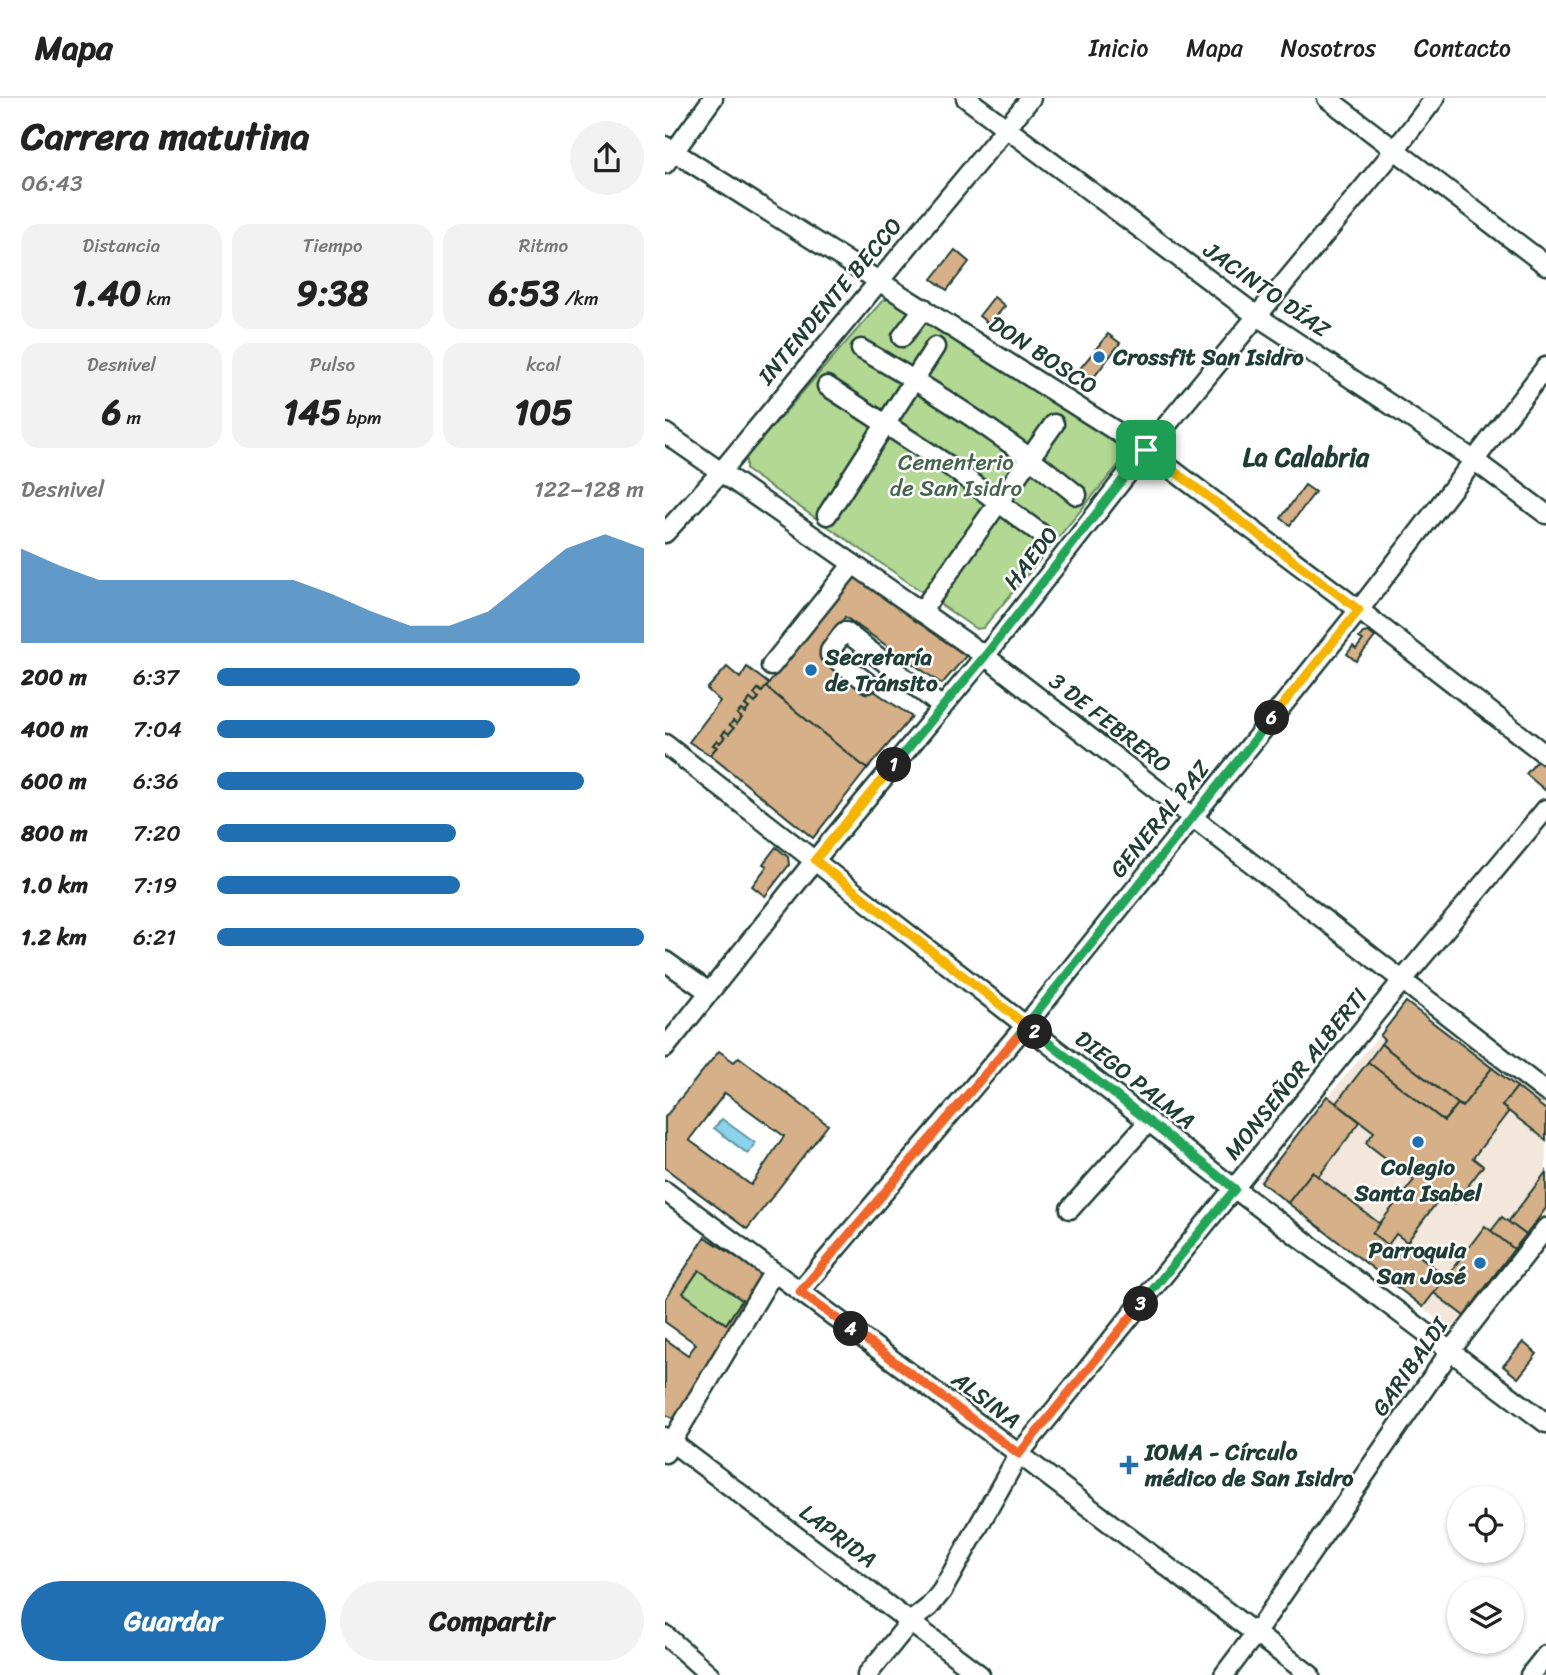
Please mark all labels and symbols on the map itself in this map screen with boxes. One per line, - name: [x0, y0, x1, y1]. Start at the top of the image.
- street label: INTENDENTE BECCO: [746, 208, 913, 395]
- street label: JACINTO DÍAZ: [1194, 230, 1340, 350]
- street label: DON BOSCO: [980, 304, 1106, 406]
- place label: Crossfit San Isidro: [1112, 337, 1304, 378]
- marker: Crossfit San Isidro: [1091, 349, 1107, 365]
- pin: [1116, 420, 1176, 480]
- district label: La Calabria: [1243, 434, 1370, 480]
- park label: Cementerio de San Isidro: [890, 442, 1023, 509]
- street label: HAEDO: [992, 517, 1070, 599]
- place label: Secretaría de Tránsito: [824, 637, 938, 704]
- marker: Secretaría de Tránsito: [803, 662, 819, 678]
- street label: 3 DE FEBRERO: [1040, 662, 1181, 784]
- pin: 6: [1255, 700, 1289, 736]
- pin: 1: [877, 748, 911, 782]
- street label: GENERAL PAZ: [1099, 750, 1221, 888]
- street label: MONSEÑOR ALBERTI: [1213, 979, 1379, 1169]
- pin: 2: [1017, 1014, 1053, 1049]
- street label: DIEGO PALMA: [1066, 1019, 1204, 1141]
- marker: Colegio Santa Isabel: [1410, 1134, 1426, 1150]
- place label: Colegio Santa Isabel: [1353, 1147, 1483, 1214]
- place label: Parroquia San José: [1369, 1230, 1467, 1297]
- marker: Parroquia San José: [1472, 1255, 1488, 1271]
- pin: 3: [1123, 1286, 1159, 1322]
- street label: GARIBALDI: [1361, 1307, 1460, 1425]
- pin: 4: [833, 1312, 869, 1346]
- street label: ALSINA: [942, 1359, 1030, 1440]
- place label: IOMA - Círculo médico de San Isidro: [1144, 1432, 1354, 1499]
- marker: IOMA - Círculo médico de San Isidro: [1119, 1455, 1139, 1475]
- street label: LAPRIDA: [790, 1493, 886, 1579]

